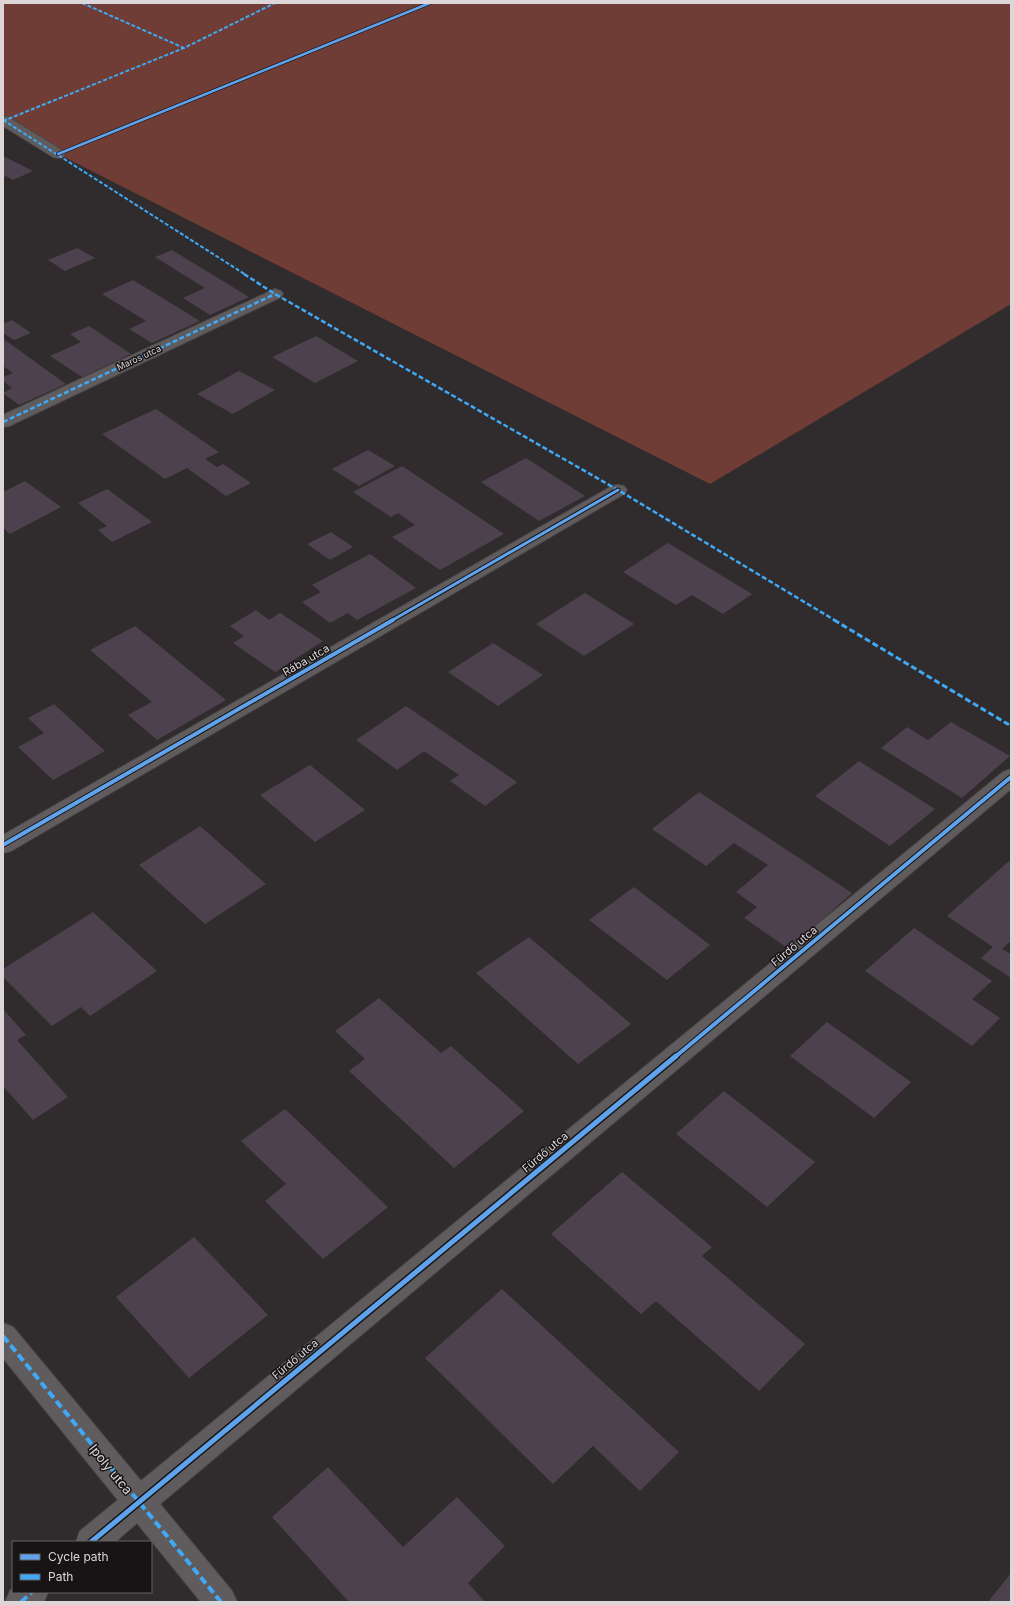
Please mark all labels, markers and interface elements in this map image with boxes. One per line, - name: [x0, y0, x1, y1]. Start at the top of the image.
- street label: Maros utca: [115, 343, 163, 373]
- street label: Rába utca: [280, 641, 332, 679]
- street label: Fürdő utca: [768, 923, 820, 969]
- street label: Fürdő utca: [519, 1129, 571, 1175]
- street label: Fürdő utca: [269, 1336, 321, 1382]
- street label: Ipoly utca: [86, 1441, 136, 1497]
- legend: [12, 1541, 152, 1593]
- text: Cycle path: [48, 1549, 109, 1564]
- text: Path: [48, 1569, 73, 1584]

